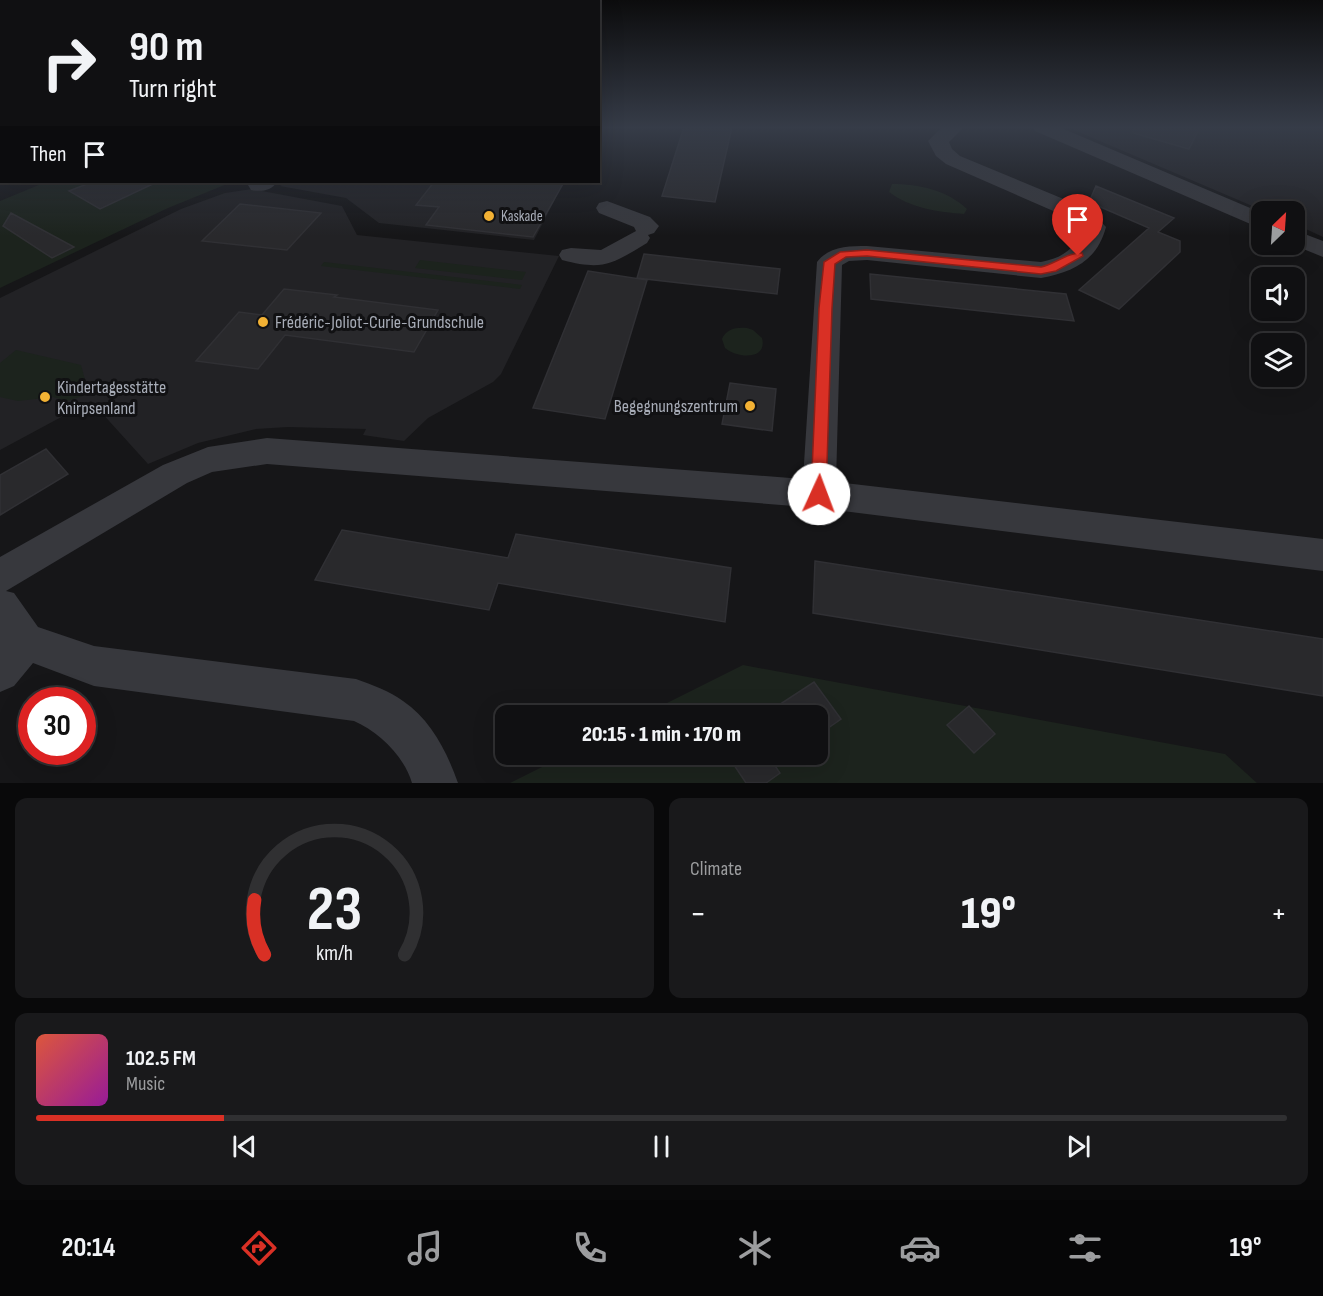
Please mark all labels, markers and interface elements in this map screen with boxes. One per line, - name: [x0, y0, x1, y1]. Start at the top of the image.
- text: 90 m: [129, 22, 203, 73]
- icon: right: [30, 24, 108, 102]
- text: Turn right: [129, 73, 216, 105]
- icon: arrive: [78, 138, 111, 171]
- text: Then: [30, 141, 66, 168]
- pin: [1052, 194, 1103, 256]
- north arrow: [1251, 201, 1305, 255]
- map controls: [1251, 201, 1305, 387]
- icon: arrive: [1061, 203, 1094, 236]
- place label: Kaskade: [501, 207, 543, 226]
- marker: Kaskade: [482, 209, 496, 223]
- button: sound: [1251, 267, 1305, 321]
- place label: Frédéric-Joliot-Curie-Grundschule: [275, 312, 484, 333]
- marker: Frédéric-Joliot-Curie-Grundschule: [256, 315, 270, 329]
- button: layers: [1251, 333, 1305, 387]
- place label: Kindertagesstätte Knirpsenland: [57, 377, 166, 419]
- marker: Kindertagesstätte Knirpsenland: [38, 390, 52, 404]
- place label: Begegnungszentrum: [614, 396, 738, 417]
- marker: Begegnungszentrum: [743, 399, 757, 413]
- position arrow: [787, 462, 851, 526]
- speed limit sign: 30: [18, 687, 96, 765]
- text: 20:15 · 1 min · 170 m: [582, 721, 741, 748]
- text: Climate: [690, 857, 742, 881]
- text: 23: [307, 873, 362, 948]
- text: 19°: [961, 887, 1016, 942]
- text: −: [690, 894, 706, 934]
- text: +: [1271, 894, 1287, 934]
- text: km/h: [316, 941, 353, 966]
- text: 102.5 FM: [126, 1045, 196, 1072]
- text: Music: [126, 1072, 165, 1096]
- icon: previous: [228, 1130, 261, 1163]
- icon: pause: [645, 1130, 678, 1163]
- icon: next: [1062, 1130, 1095, 1163]
- icon: directions: [238, 1227, 280, 1269]
- icon: music: [404, 1227, 446, 1269]
- icon: phone: [569, 1227, 611, 1269]
- icon: climate: [734, 1227, 776, 1269]
- icon: car: [899, 1227, 941, 1269]
- icon: filters: [1064, 1227, 1106, 1269]
- text: 20:14: [62, 1232, 115, 1264]
- text: 19°: [1230, 1232, 1261, 1264]

